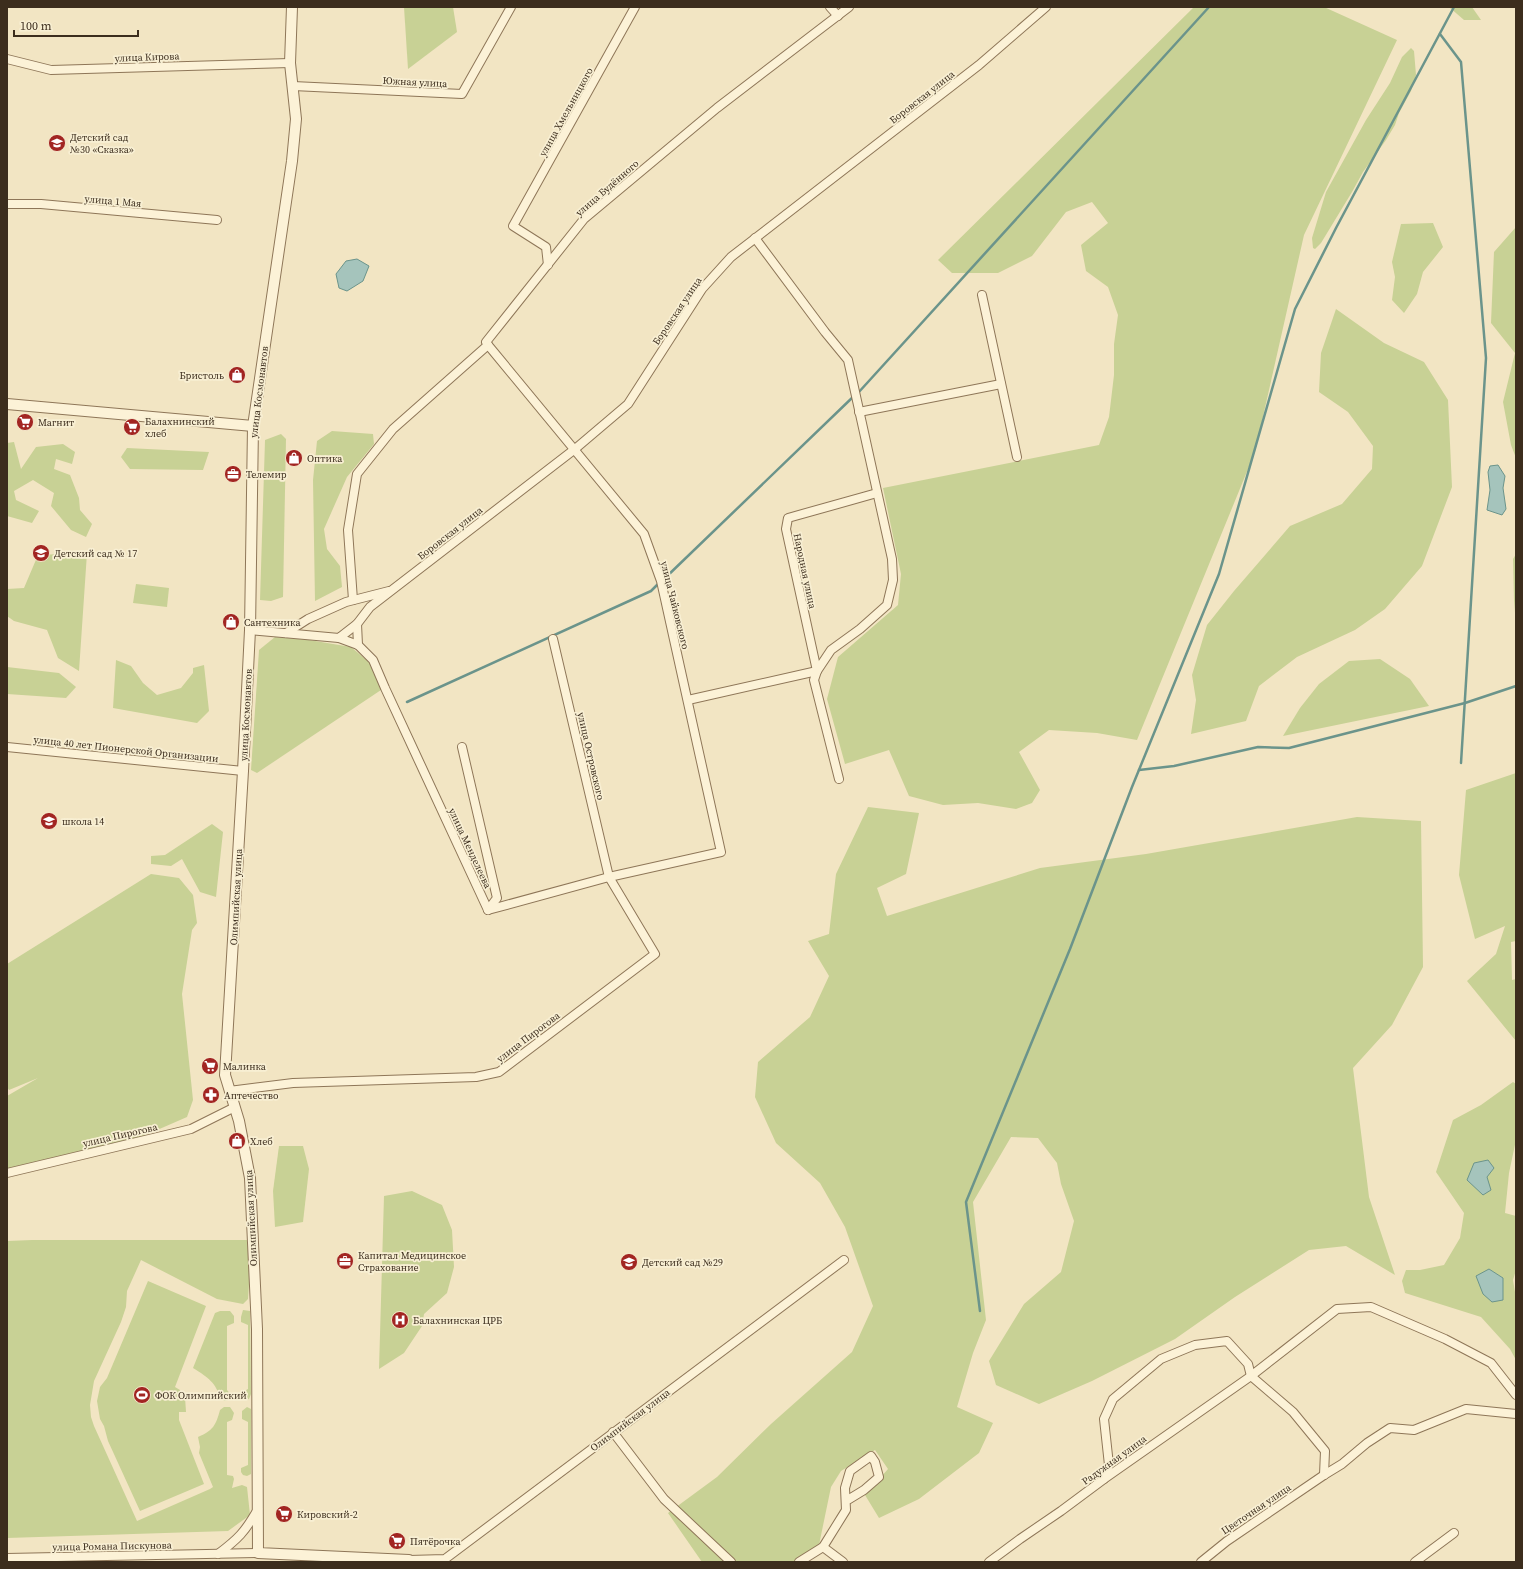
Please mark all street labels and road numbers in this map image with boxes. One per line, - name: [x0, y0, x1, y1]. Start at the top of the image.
- street label: улица Кирова: [114, 49, 181, 65]
- street label: улица Хмельницкого: [536, 65, 596, 159]
- street label: Боровская улица: [887, 67, 958, 127]
- street label: Южная улица: [382, 74, 449, 90]
- street label: улица Будённого: [573, 157, 642, 219]
- street label: улица 1 Мая: [84, 192, 142, 210]
- street label: Боровская улица: [649, 274, 705, 347]
- street label: улица Космонавтов: [247, 345, 271, 439]
- street label: Боровская улица: [415, 503, 486, 563]
- street label: Народная улица: [791, 532, 820, 611]
- street label: улица Чайковского: [658, 560, 692, 651]
- street label: улица Космонавтов: [237, 669, 255, 761]
- street label: улица Островского: [575, 711, 608, 802]
- street label: улица 40 лет Пионерской Организации: [33, 733, 220, 765]
- street label: улица Менделеева: [446, 806, 495, 891]
- street label: Олимпийская улица: [227, 848, 245, 946]
- street label: улица Пирогова: [494, 1008, 563, 1065]
- street label: улица Пирогова: [81, 1120, 159, 1150]
- street label: Олимпийская улица: [242, 1169, 260, 1267]
- street label: Олимпийская улица: [588, 1385, 673, 1454]
- street label: Радужная улица: [1079, 1432, 1150, 1488]
- street label: Цветочная улица: [1219, 1480, 1294, 1537]
- street label: улица Романа Пискунова: [52, 1538, 173, 1554]

